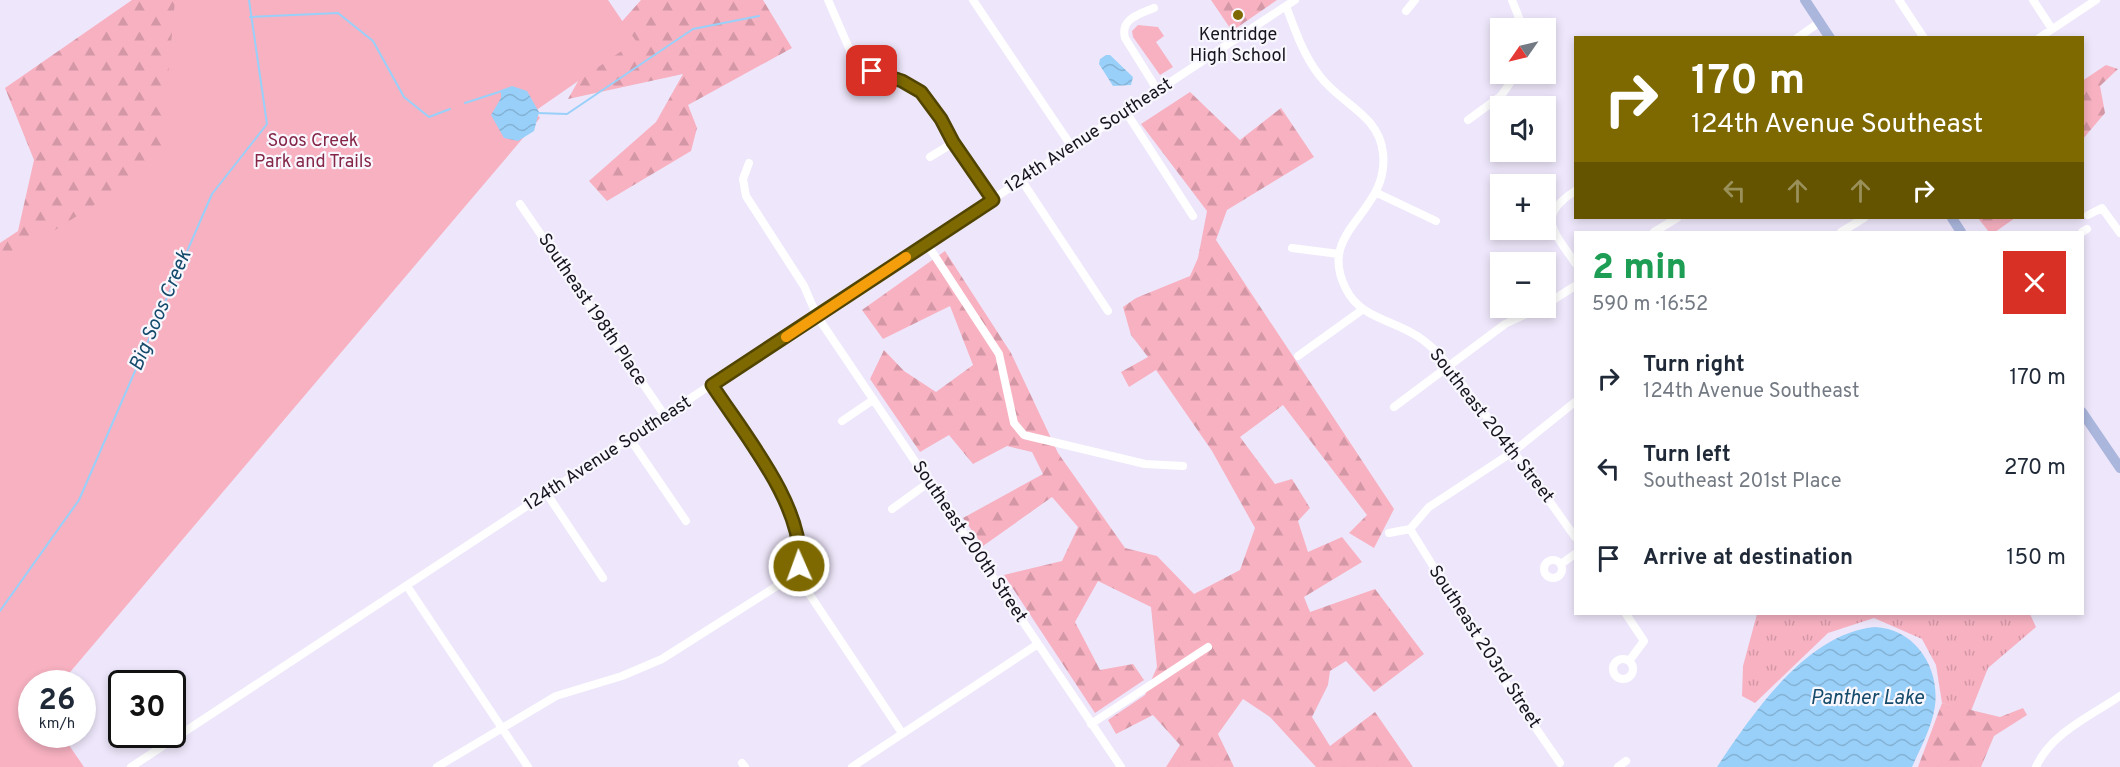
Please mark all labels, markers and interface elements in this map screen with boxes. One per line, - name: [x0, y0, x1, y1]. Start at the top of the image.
- marker: Kentridge High School: [1231, 8, 1245, 22]
- north arrow: [1490, 18, 1556, 84]
- map controls: [1490, 18, 1556, 318]
- place label: Kentridge High School: [1190, 24, 1286, 68]
- pin: [846, 45, 897, 96]
- icon: arrive: [855, 54, 888, 87]
- text: 170 m: [1691, 56, 1805, 109]
- icon: right: [1592, 60, 1670, 138]
- street label: 124th Avenue Southeast: [1001, 73, 1177, 199]
- button: sound: [1490, 96, 1556, 162]
- text: 124th Avenue Southeast: [1691, 108, 1983, 142]
- park label: Soos Creek Park and Trails: [254, 130, 372, 174]
- button: +: [1490, 174, 1556, 240]
- icon: left: [1718, 174, 1751, 207]
- icon: ahead: [1781, 174, 1814, 207]
- icon: ahead: [1844, 174, 1877, 207]
- icon: right: [1907, 174, 1940, 207]
- street label: Southeast 198th Place: [532, 229, 652, 391]
- water label: Big Soos Creek: [124, 246, 199, 375]
- text: 2 min: [1592, 246, 1687, 292]
- button: close: [2003, 251, 2066, 314]
- button: −: [1490, 252, 1556, 318]
- text: 590 m · 16:52: [1592, 292, 1708, 318]
- street label: Southeast 204th Street: [1423, 344, 1559, 508]
- text: Turn right: [1643, 352, 1745, 379]
- icon: right: [1592, 362, 1625, 395]
- text: 170 m: [2009, 365, 2066, 392]
- text: 124th Avenue Southeast: [1643, 379, 1859, 405]
- street label: 124th Avenue Southeast: [520, 391, 696, 517]
- text: Turn left: [1643, 442, 1731, 469]
- icon: left: [1592, 452, 1625, 485]
- text: 270 m: [2004, 455, 2066, 482]
- street label: Southeast 200th Street: [906, 457, 1032, 627]
- text: Southeast 201st Place: [1643, 469, 1842, 495]
- position arrow: [767, 534, 831, 598]
- icon: arrive: [1592, 542, 1625, 575]
- text: Arrive at destination: [1643, 545, 1853, 572]
- text: 150 m: [2006, 545, 2066, 572]
- street label: Southeast 203rd Street: [1423, 561, 1545, 733]
- speed limit sign: 30: [108, 670, 186, 748]
- text: 26: [39, 683, 75, 720]
- water label: Panther Lake: [1810, 686, 1924, 712]
- text: km/h: [39, 715, 75, 734]

